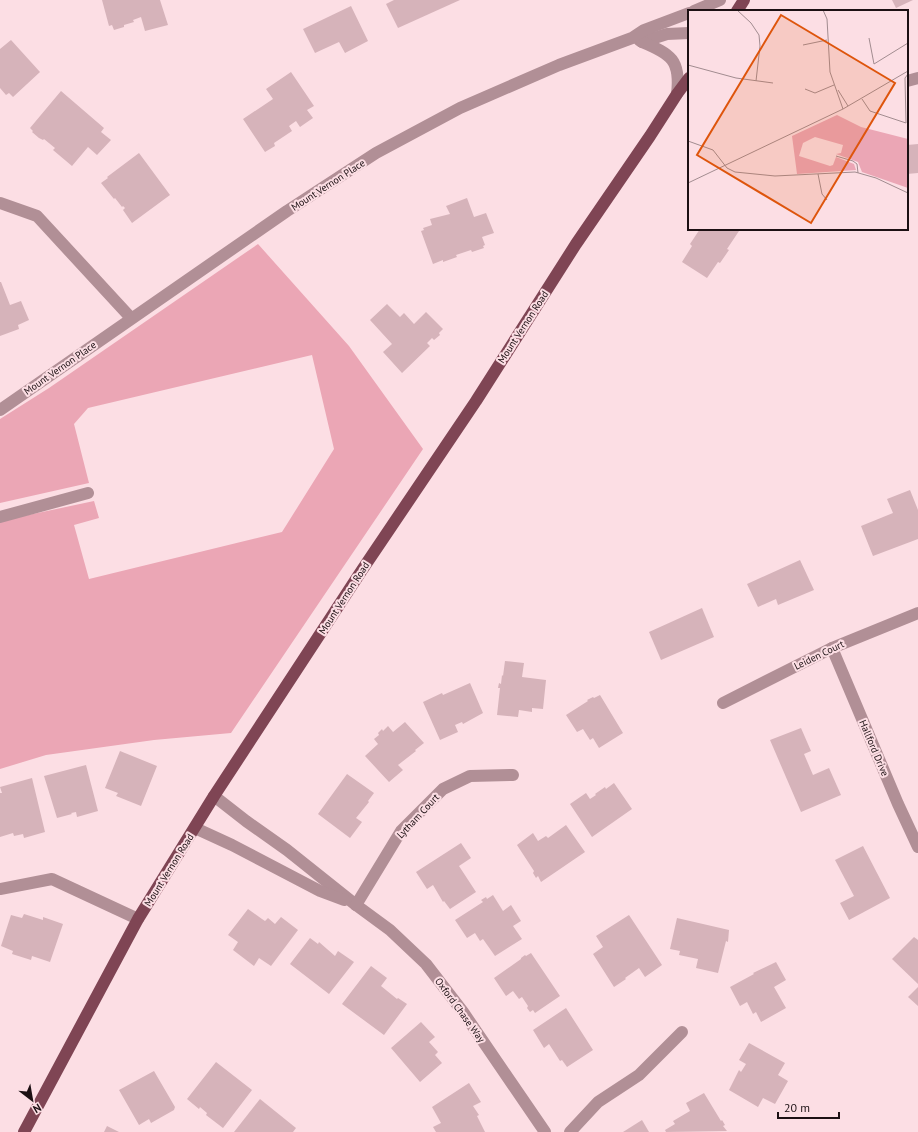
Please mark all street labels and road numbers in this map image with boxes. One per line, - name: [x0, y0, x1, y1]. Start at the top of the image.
- street label: Mount Vernon Place: [289, 156, 367, 214]
- street label: Mount Vernon Road: [495, 288, 551, 366]
- street label: Mount Vernon Place: [21, 338, 99, 398]
- street label: Mount Vernon Road: [316, 559, 372, 637]
- street label: Leiden Court: [792, 637, 847, 673]
- street label: Hallford Drive: [856, 718, 892, 778]
- street label: Lytham Court: [394, 790, 442, 841]
- street label: Mount Vernon Road: [141, 831, 197, 909]
- street label: Oxford Chase Way: [432, 975, 488, 1045]

